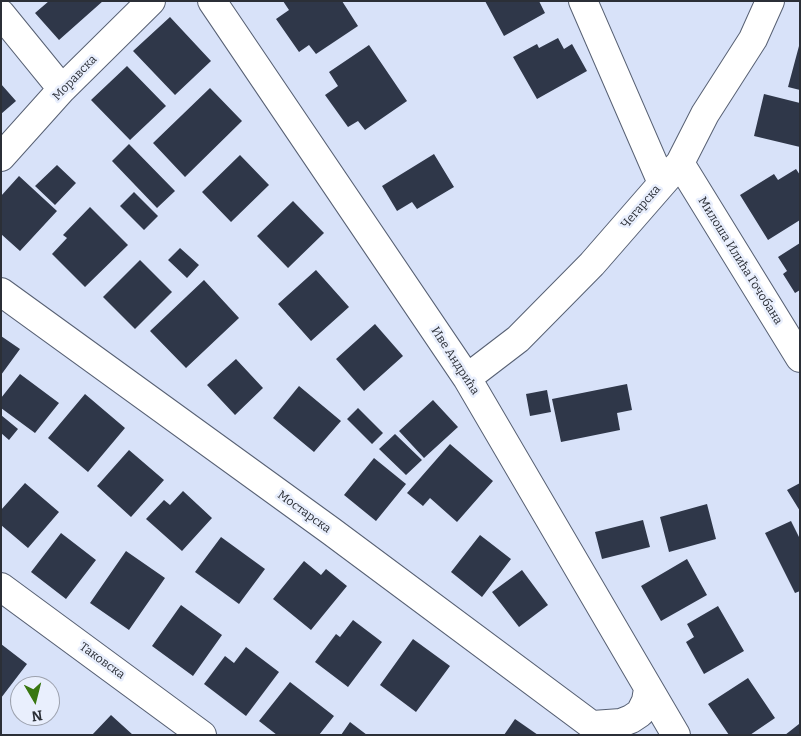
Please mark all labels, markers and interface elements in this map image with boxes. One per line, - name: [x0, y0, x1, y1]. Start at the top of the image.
- street label: Моравска: [50, 52, 100, 104]
- street label: Чегарска: [618, 182, 664, 232]
- street label: Милоша Илића Гочобана: [695, 195, 785, 327]
- street label: Иве Андрића: [428, 324, 482, 398]
- street label: Мостарска: [275, 488, 333, 536]
- street label: Таковска: [77, 640, 127, 682]
- north arrow: [10, 676, 60, 726]
- text: N: [30, 706, 44, 725]

